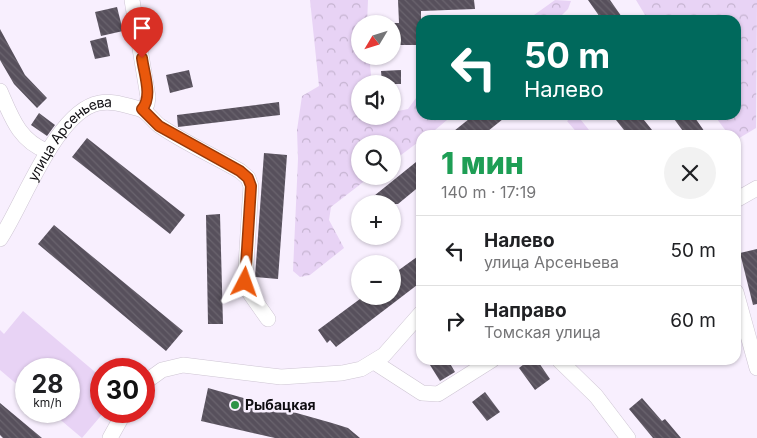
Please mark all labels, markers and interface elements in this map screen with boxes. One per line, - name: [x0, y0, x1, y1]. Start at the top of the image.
- pin: [121, 7, 163, 58]
- icon: arrive: [128, 14, 156, 42]
- north arrow: [351, 15, 401, 65]
- map controls: [351, 15, 401, 305]
- text: 50 m: [524, 34, 610, 76]
- icon: left: [441, 35, 506, 100]
- button: sound: [351, 75, 401, 125]
- text: Налево: [524, 76, 604, 102]
- street label: улица Арсеньева: [24, 93, 112, 184]
- button: search: [351, 135, 401, 185]
- text: 1 мин: [441, 145, 524, 181]
- button: close: [664, 147, 716, 199]
- text: 140 m · 17:19: [441, 182, 536, 202]
- button: +: [351, 195, 401, 245]
- text: Налево: [484, 229, 555, 252]
- icon: left: [441, 237, 469, 265]
- text: 50 m: [670, 239, 716, 262]
- text: улица Арсеньева: [484, 252, 619, 272]
- position arrow: [218, 255, 270, 307]
- button: −: [351, 255, 401, 305]
- text: Направо: [484, 299, 567, 322]
- icon: right: [441, 307, 469, 335]
- text: 60 m: [670, 309, 716, 332]
- text: Томская улица: [484, 322, 601, 342]
- speed limit sign: 30: [90, 358, 155, 423]
- text: 28: [31, 369, 64, 399]
- text: km/h: [33, 395, 62, 410]
- place label: Рыбацкая: [245, 396, 316, 413]
- marker: Рыбацкая: [229, 399, 241, 411]

